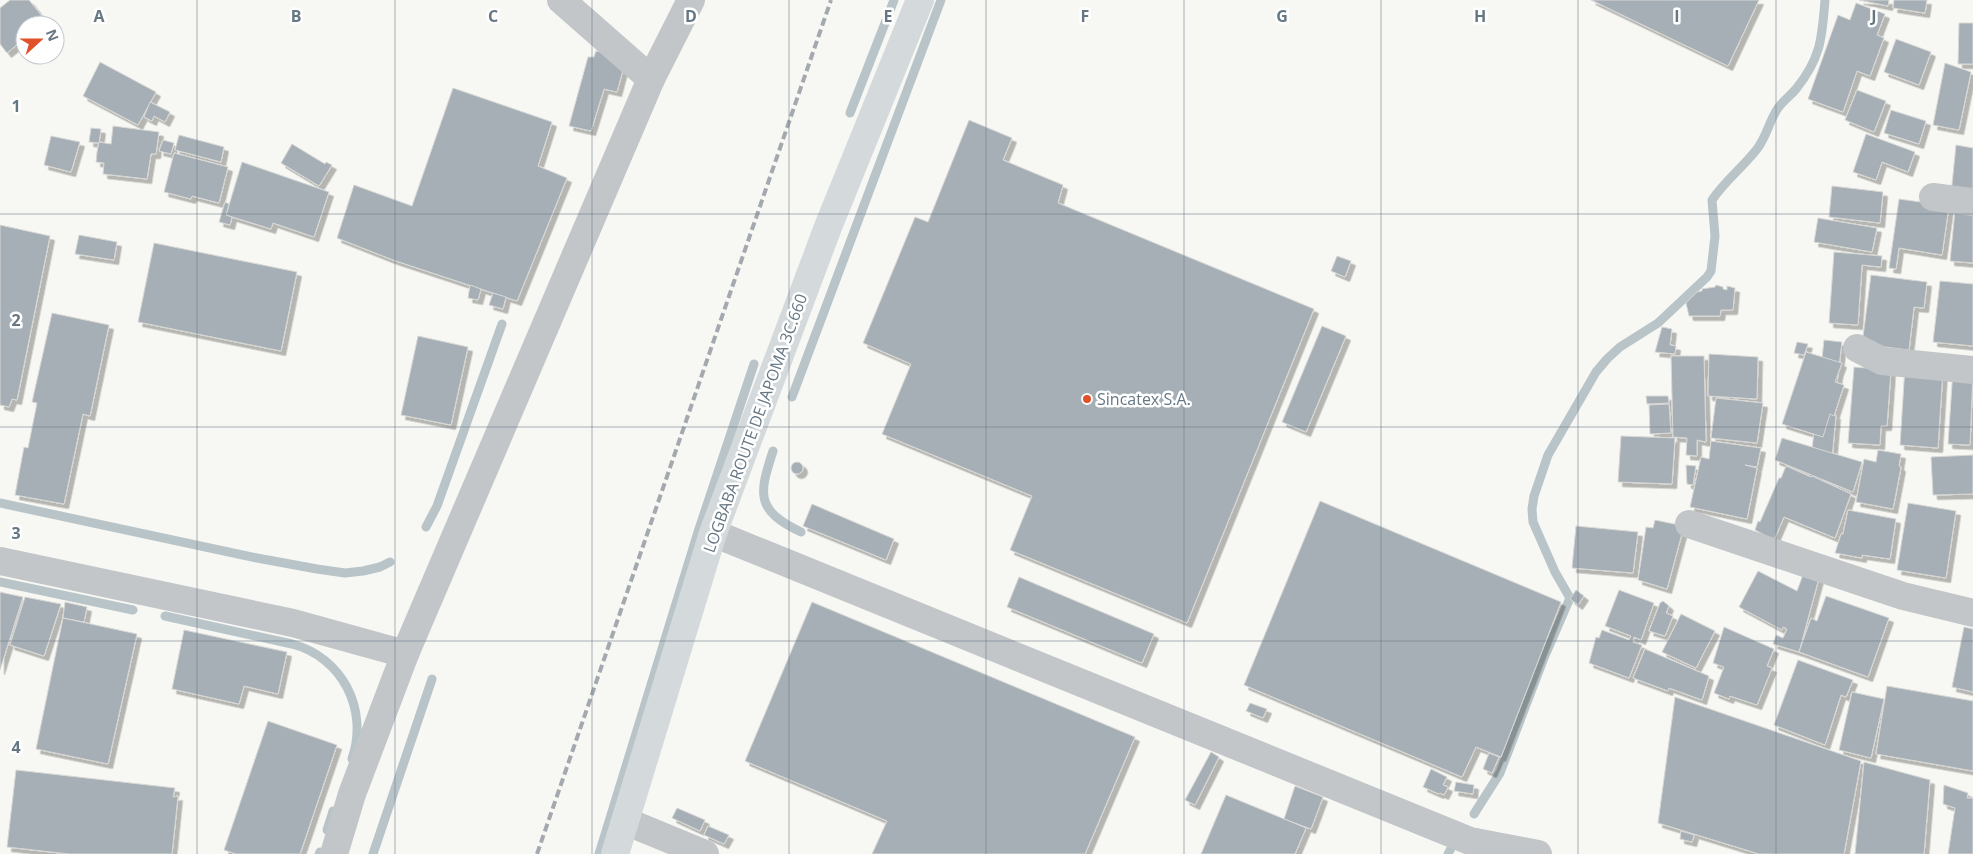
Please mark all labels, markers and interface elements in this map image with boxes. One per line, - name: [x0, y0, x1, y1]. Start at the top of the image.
- text: A: [93, 5, 105, 27]
- text: B: [291, 5, 301, 27]
- text: C: [488, 5, 498, 27]
- text: D: [685, 5, 697, 27]
- text: E: [884, 5, 893, 27]
- text: F: [1081, 5, 1089, 27]
- text: G: [1276, 5, 1288, 27]
- text: H: [1474, 5, 1486, 27]
- text: I: [1674, 5, 1680, 27]
- text: J: [1869, 5, 1877, 27]
- north arrow: [15, 15, 65, 65]
- text: N: [42, 26, 64, 44]
- text: 1: [11, 95, 21, 117]
- street label: LOGBABA ROUTE DE JAPOMA 3C.660: [698, 290, 812, 556]
- text: 2: [11, 309, 21, 331]
- place label: Sincatex S.A.: [1097, 388, 1191, 410]
- marker: Sincatex S.A.: [1081, 393, 1093, 405]
- text: 3: [11, 522, 21, 544]
- text: 4: [11, 736, 21, 758]

